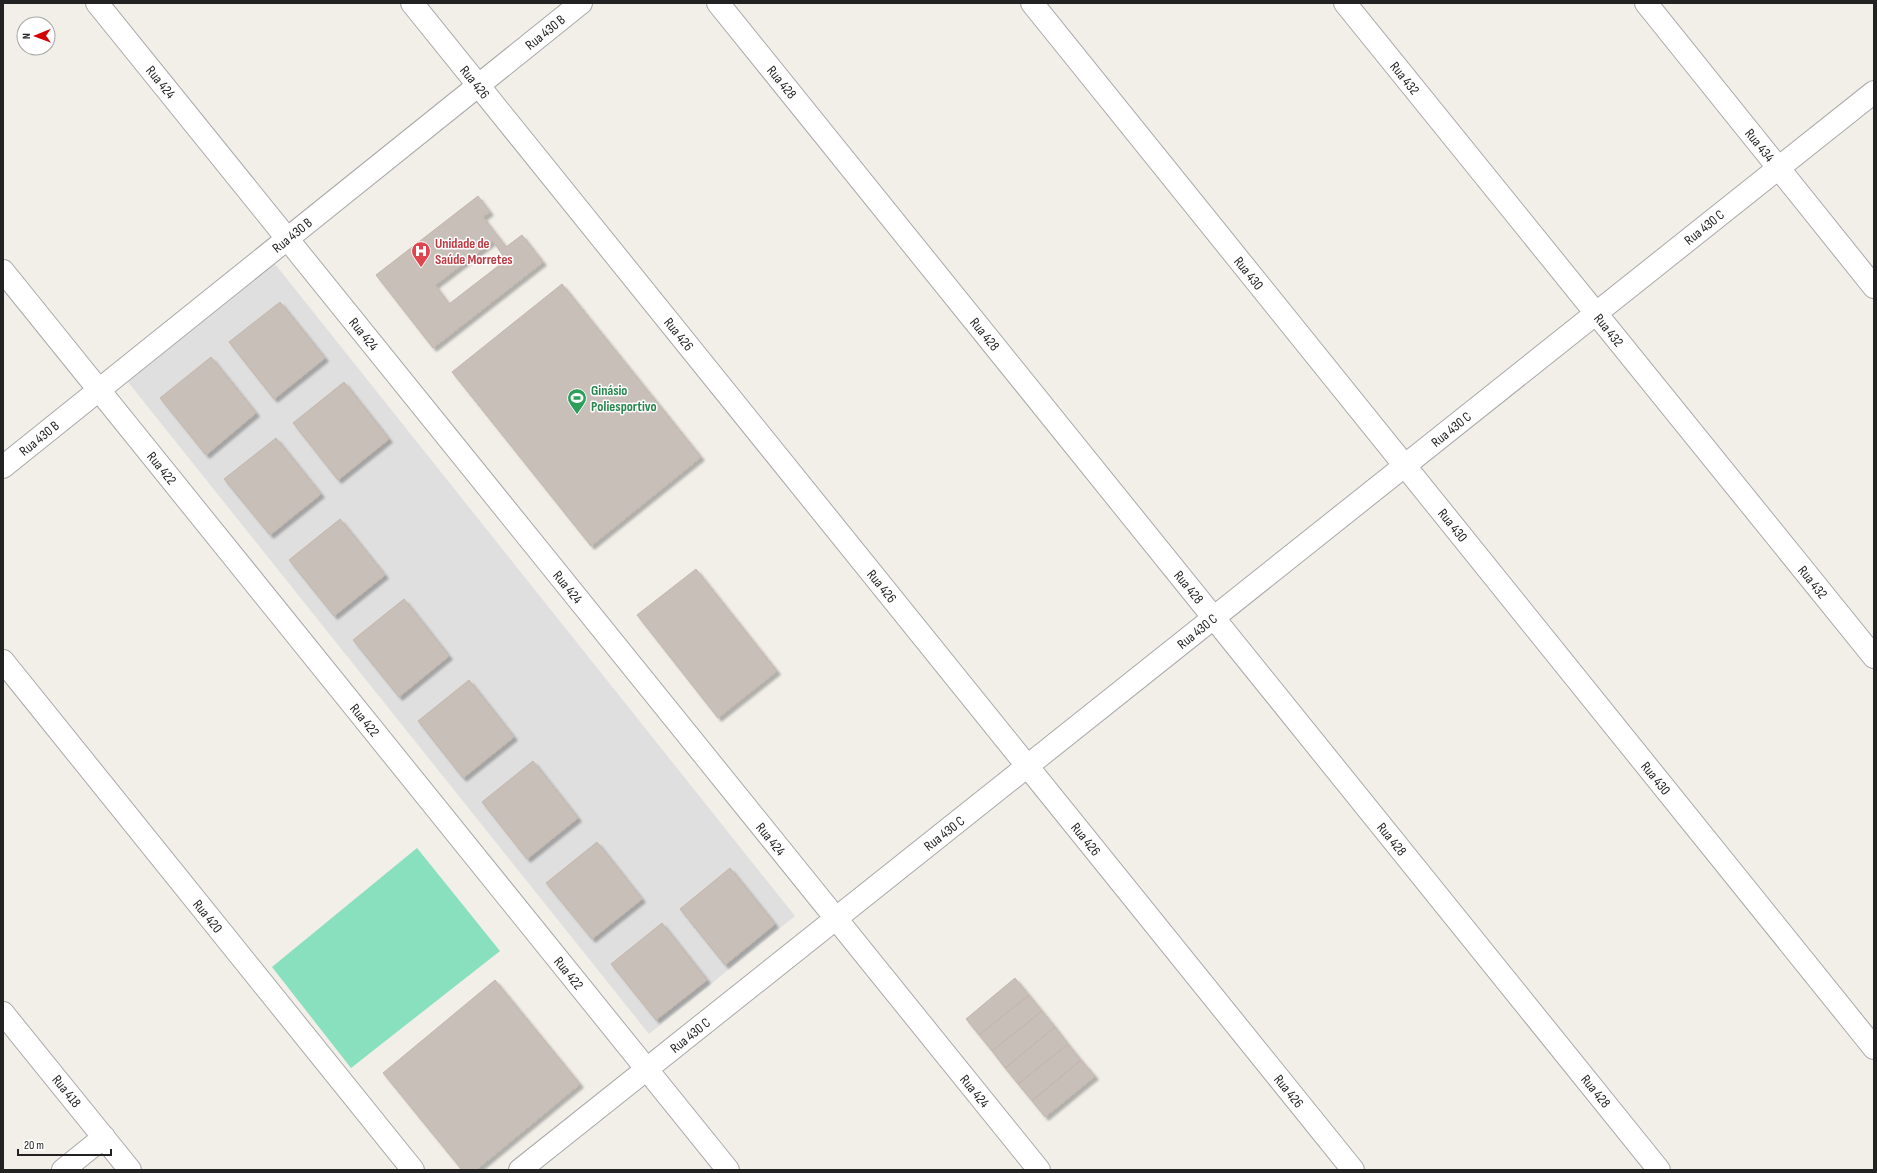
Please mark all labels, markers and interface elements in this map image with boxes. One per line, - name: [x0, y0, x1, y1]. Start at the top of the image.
- street label: Rua 430 B: [522, 11, 569, 54]
- north arrow: [16, 16, 56, 56]
- text: N: [20, 33, 33, 39]
- street label: Rua 432: [1386, 58, 1423, 98]
- street label: Rua 424: [142, 62, 179, 102]
- street label: Rua 426: [456, 62, 493, 102]
- street label: Rua 428: [763, 62, 800, 102]
- street label: Rua 434: [1741, 125, 1778, 165]
- street label: Rua 430 C: [1681, 206, 1728, 249]
- street label: Rua 430 B: [269, 214, 316, 257]
- place label: Unidade de Saúde Morretes: [435, 235, 513, 268]
- hospital icon: Unidade de Saúde Morretes: [410, 240, 432, 268]
- street label: Rua 430: [1230, 253, 1267, 293]
- street label: Rua 432: [1590, 310, 1627, 350]
- street label: Rua 424: [345, 314, 382, 354]
- street label: Rua 426: [660, 314, 697, 354]
- street label: Rua 428: [966, 314, 1003, 354]
- place label: Ginásio Poliesportivo: [591, 382, 657, 415]
- sports icon: Ginásio Poliesportivo: [566, 387, 588, 415]
- street label: Rua 430 C: [1428, 408, 1475, 451]
- street label: Rua 430 B: [16, 417, 63, 460]
- street label: Rua 422: [143, 448, 180, 488]
- street label: Rua 430: [1434, 505, 1471, 545]
- street label: Rua 432: [1794, 562, 1831, 602]
- street label: Rua 426: [863, 566, 900, 606]
- street label: Rua 424: [549, 567, 586, 607]
- street label: Rua 428: [1170, 567, 1207, 607]
- street label: Rua 430 C: [1174, 610, 1221, 653]
- street label: Rua 422: [346, 700, 383, 740]
- street label: Rua 430: [1637, 758, 1674, 798]
- street label: Rua 430 C: [921, 812, 968, 855]
- street label: Rua 424: [752, 819, 789, 859]
- street label: Rua 426: [1067, 819, 1104, 859]
- street label: Rua 428: [1373, 819, 1410, 859]
- street label: Rua 420: [189, 896, 226, 936]
- street label: Rua 422: [550, 953, 587, 993]
- street label: Rua 430 C: [667, 1014, 714, 1057]
- street label: Rua 424: [956, 1071, 993, 1111]
- street label: Rua 426: [1270, 1071, 1307, 1111]
- street label: Rua 428: [1577, 1071, 1614, 1111]
- street label: Rua 418: [48, 1072, 85, 1111]
- scale bar: [18, 1131, 111, 1157]
- text: 20 m: [24, 1138, 44, 1153]

